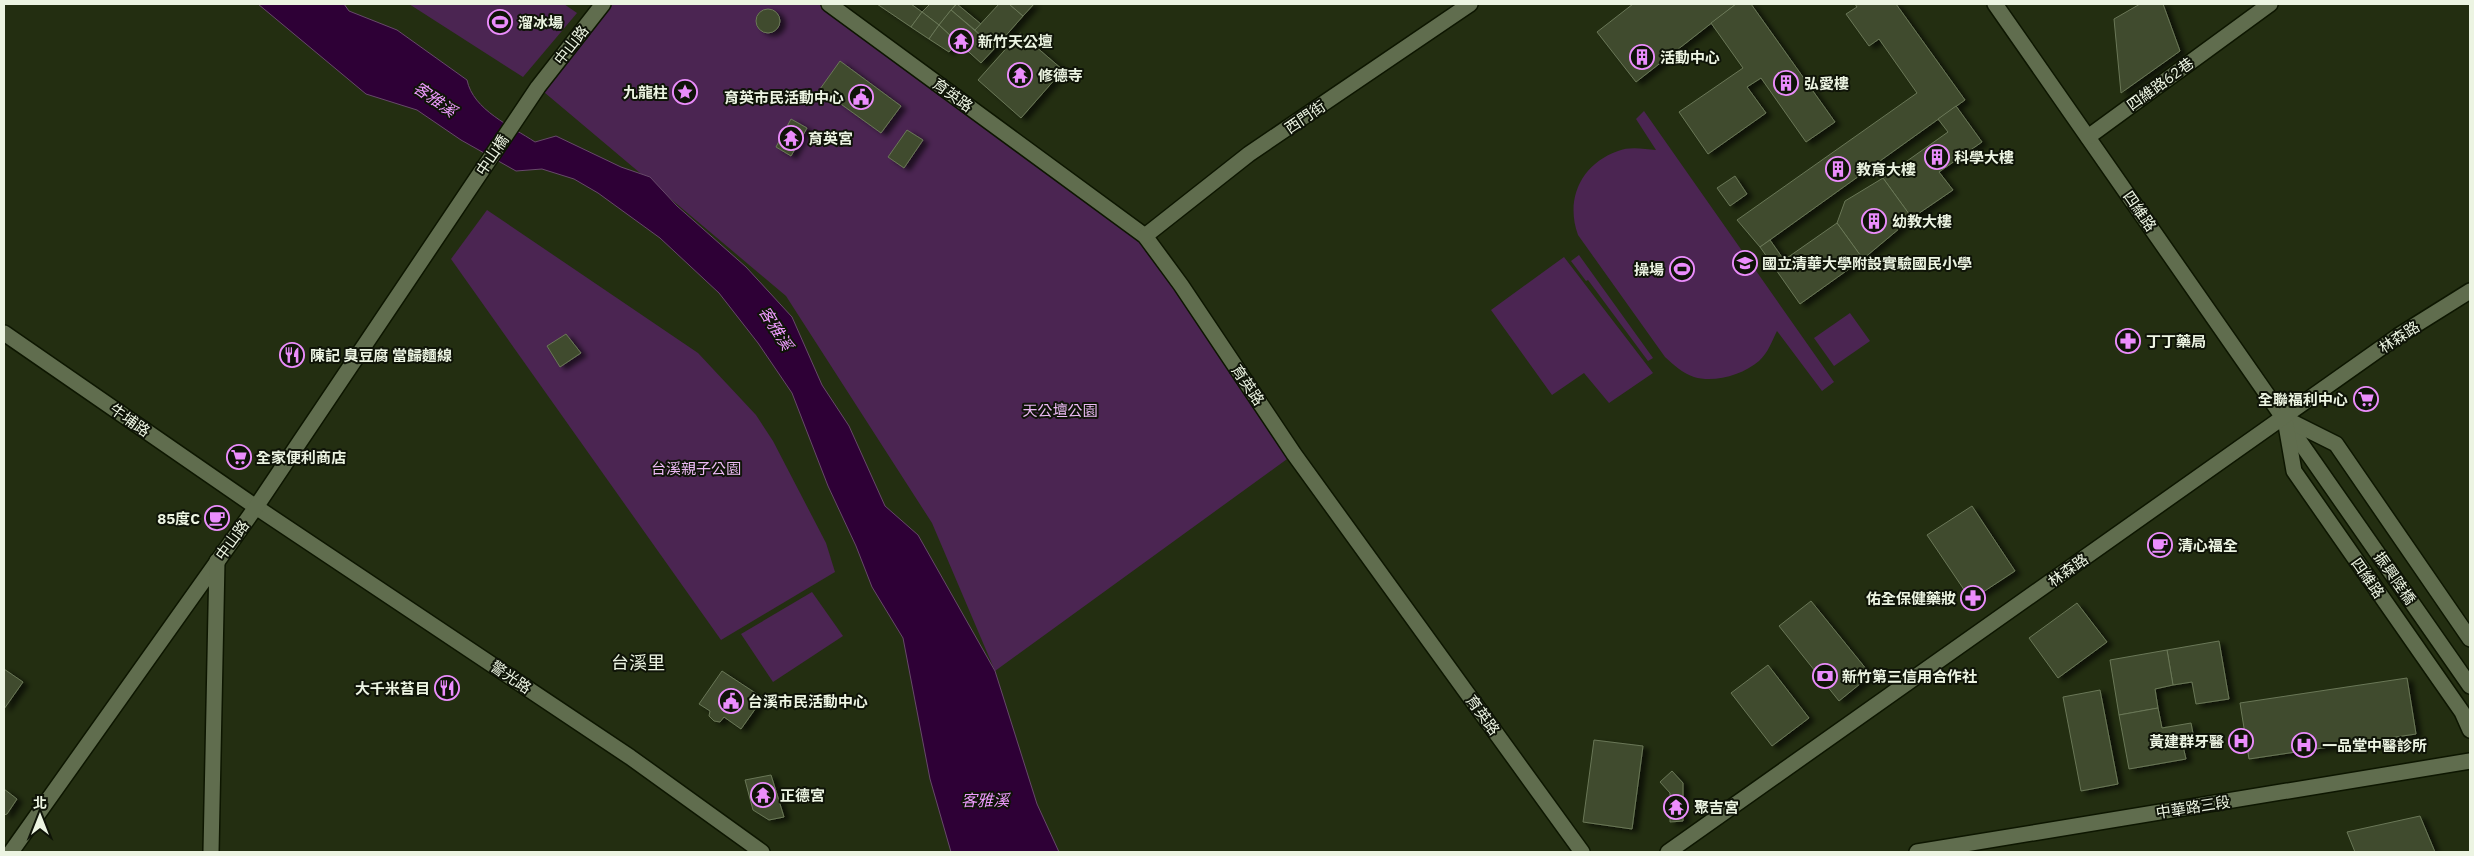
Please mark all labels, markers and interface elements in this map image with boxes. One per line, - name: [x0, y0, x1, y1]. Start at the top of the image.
- sports icon: 溜冰場: [487, 9, 513, 35]
- place label: 溜冰場: [518, 13, 563, 32]
- street label: 中山路: [550, 21, 592, 69]
- temple icon: 新竹天公壇: [948, 28, 974, 54]
- place label: 新竹天公壇: [978, 32, 1053, 51]
- building icon: 活動中心: [1629, 44, 1655, 70]
- place label: 活動中心: [1660, 48, 1720, 67]
- street label: 四維路62巷: [2123, 53, 2197, 115]
- temple icon: 修德寺: [1007, 62, 1033, 88]
- place label: 修德寺: [1038, 66, 1083, 85]
- building icon: 弘愛樓: [1773, 70, 1799, 96]
- street label: 育英路: [929, 74, 977, 116]
- place label: 弘愛樓: [1804, 74, 1849, 93]
- water label: 客雅溪: [410, 77, 462, 122]
- place icon: 九龍柱: [672, 79, 698, 105]
- place label: 九龍柱: [623, 83, 668, 102]
- public building icon: 育英市民活動中心: [848, 84, 874, 110]
- place label: 育英市民活動中心: [724, 88, 844, 107]
- street label: 西門街: [1281, 97, 1329, 137]
- temple icon: 育英宮: [778, 125, 804, 151]
- place label: 育英宮: [808, 129, 853, 148]
- street label: 中山橋: [472, 131, 512, 179]
- building icon: 科學大樓: [1924, 144, 1950, 170]
- place label: 科學大樓: [1954, 148, 2014, 167]
- building icon: 教育大樓: [1825, 156, 1851, 182]
- place label: 教育大樓: [1856, 160, 1916, 179]
- street label: 四維路: [2119, 187, 2161, 235]
- building icon: 幼教大樓: [1861, 208, 1887, 234]
- place label: 幼教大樓: [1892, 212, 1952, 231]
- school or university icon: 國立清華大學附設實驗國民小學: [1732, 250, 1758, 276]
- place label: 國立清華大學附設實驗國民小學: [1762, 254, 1972, 273]
- sports icon: 操場: [1669, 256, 1695, 282]
- place label: 操場: [1634, 260, 1664, 279]
- water label: 客雅溪: [755, 302, 798, 355]
- street label: 林森路: [2375, 317, 2423, 357]
- pharmacy icon: 丁丁藥局: [2115, 328, 2141, 354]
- place label: 丁丁藥局: [2146, 332, 2206, 351]
- restaurant icon: 陳記 臭豆腐 當歸麵線: [279, 342, 305, 368]
- place label: 陳記 臭豆腐 當歸麵線: [310, 346, 452, 365]
- street label: 育英路: [1228, 361, 1268, 409]
- supermarket icon: 全聯福利中心: [2353, 386, 2379, 412]
- place label: 全聯福利中心: [2258, 390, 2348, 409]
- street label: 牛埔路: [106, 399, 154, 441]
- park label: 天公壇公園: [1022, 401, 1098, 420]
- supermarket icon: 全家便利商店: [226, 444, 252, 470]
- place label: 全家便利商店: [256, 448, 346, 467]
- park label: 台溪親子公園: [651, 459, 741, 478]
- cafe icon: 85度C: [204, 505, 230, 531]
- place label: 85度C: [157, 509, 200, 528]
- street label: 中山路: [211, 516, 253, 564]
- cafe icon: 清心福全: [2147, 532, 2173, 558]
- place label: 清心福全: [2178, 536, 2238, 555]
- street label: 振興陸橋: [2370, 548, 2420, 608]
- street label: 林森路: [2044, 549, 2092, 591]
- street label: 四維路: [2347, 554, 2389, 602]
- pharmacy icon: 佑全保健藥妝: [1960, 585, 1986, 611]
- place label: 佑全保健藥妝: [1866, 589, 1956, 608]
- district label: 台溪里: [611, 651, 665, 674]
- street label: 警光路: [487, 657, 535, 697]
- bank icon: 新竹第三信用合作社: [1812, 663, 1838, 689]
- place label: 新竹第三信用合作社: [1842, 667, 1977, 686]
- restaurant icon: 大千米苔目: [434, 675, 460, 701]
- place label: 大千米苔目: [355, 679, 430, 698]
- public building icon: 台溪市民活動中心: [718, 688, 744, 714]
- street label: 育英路: [1462, 691, 1504, 739]
- place label: 台溪市民活動中心: [748, 692, 868, 711]
- hospital icon: 黃建群牙醫: [2228, 728, 2254, 754]
- place label: 黃建群牙醫: [2149, 732, 2224, 751]
- hospital icon: 一品堂中醫診所: [2291, 732, 2317, 758]
- place label: 一品堂中醫診所: [2322, 736, 2427, 755]
- temple icon: 正德宮: [750, 782, 776, 808]
- place label: 正德宮: [780, 786, 825, 805]
- water label: 客雅溪: [961, 790, 1011, 810]
- north arrow: [15, 791, 65, 841]
- street label: 中華路三段: [2154, 792, 2232, 822]
- text: 北: [33, 794, 47, 812]
- temple icon: 聚吉宮: [1663, 794, 1689, 820]
- place label: 聚吉宮: [1694, 798, 1739, 817]

